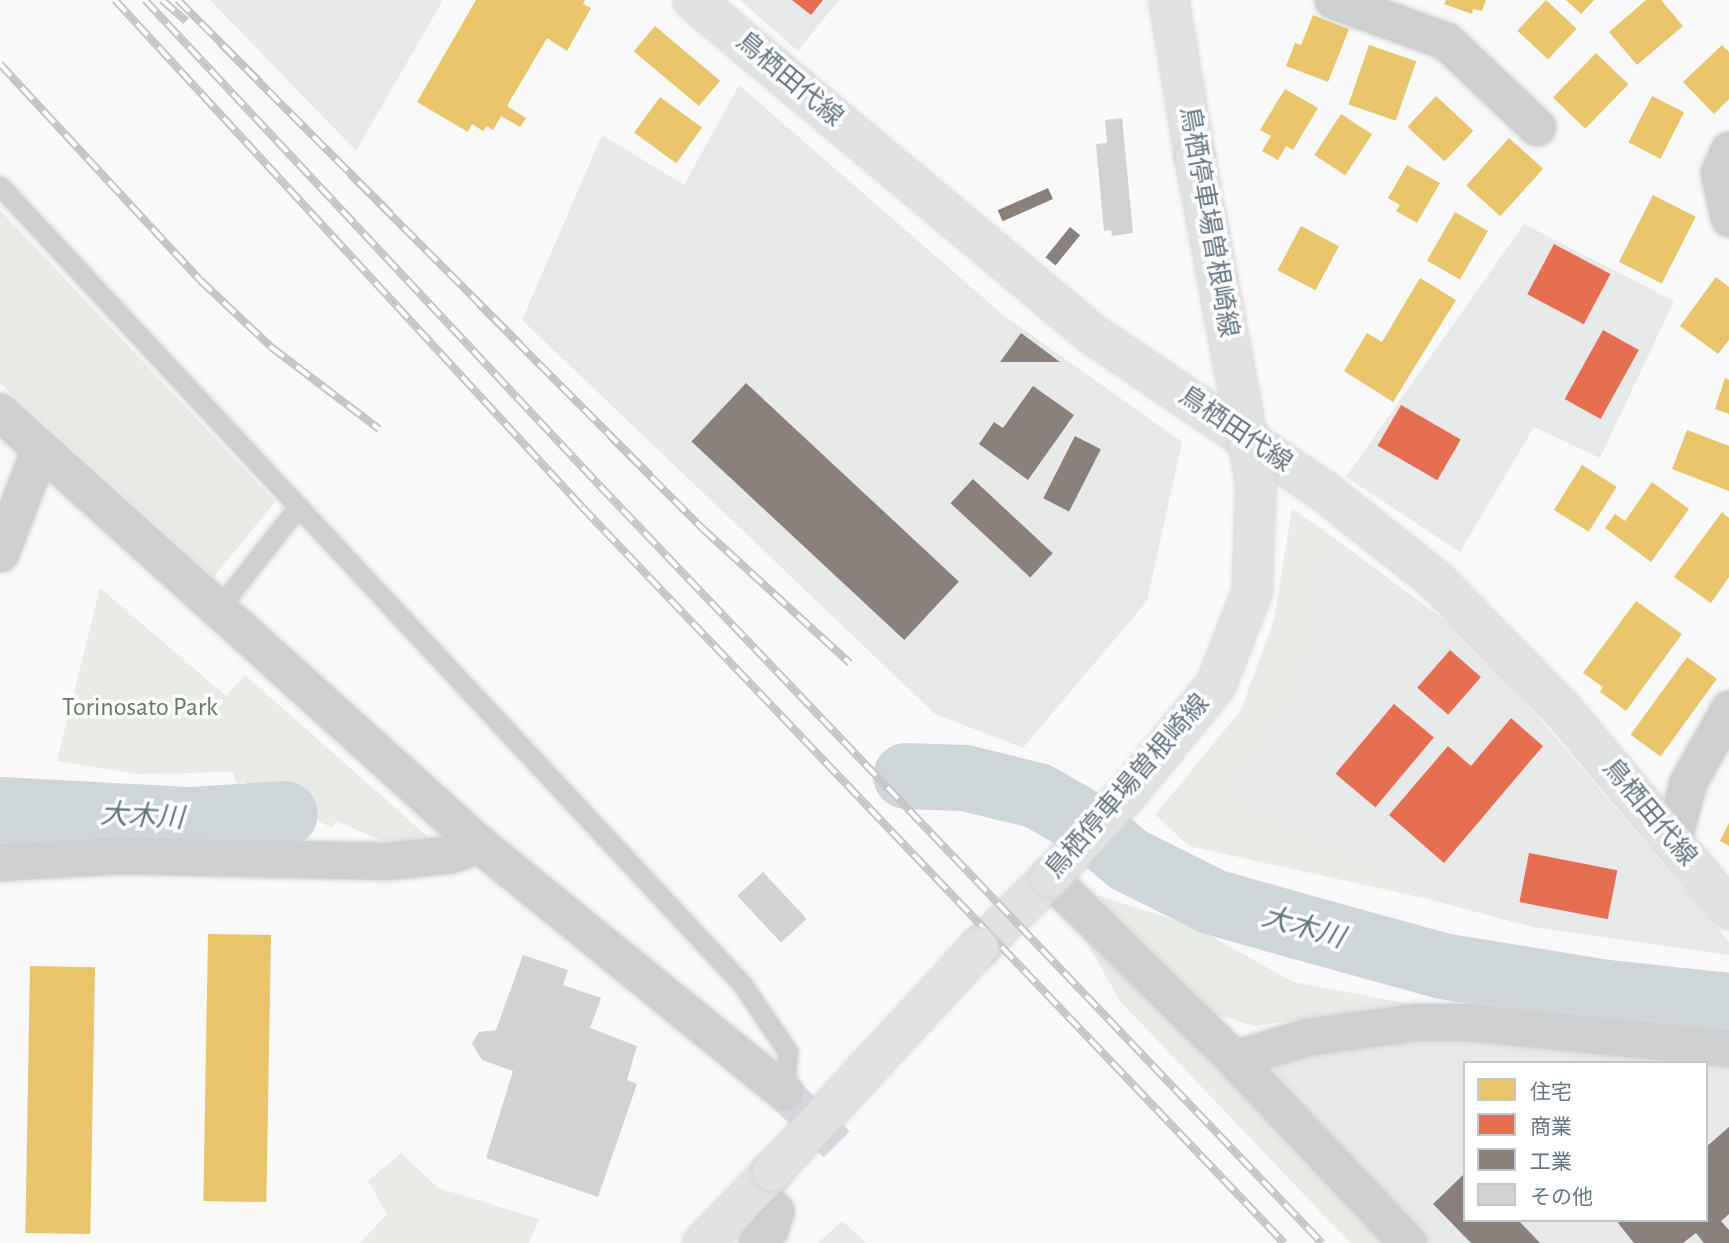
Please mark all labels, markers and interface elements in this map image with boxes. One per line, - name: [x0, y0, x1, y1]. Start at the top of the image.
- street label: 鳥栖田代線: [729, 26, 849, 134]
- street label: 鳥栖停車場曽根崎線: [1172, 104, 1244, 340]
- street label: 鳥栖田代線: [1172, 381, 1298, 479]
- street label: 鳥栖停車場曽根崎線: [1039, 688, 1217, 886]
- park label: Torinosato Park: [62, 692, 218, 724]
- street label: 鳥栖田代線: [1595, 753, 1703, 873]
- water label: 大木川: [99, 798, 185, 836]
- water label: 大木川: [1258, 900, 1348, 956]
- legend: [1463, 1061, 1708, 1222]
- text: 住宅: [1530, 1082, 1572, 1103]
- text: 商業: [1530, 1117, 1572, 1138]
- text: 工業: [1530, 1152, 1572, 1173]
- text: その他: [1530, 1187, 1593, 1208]

